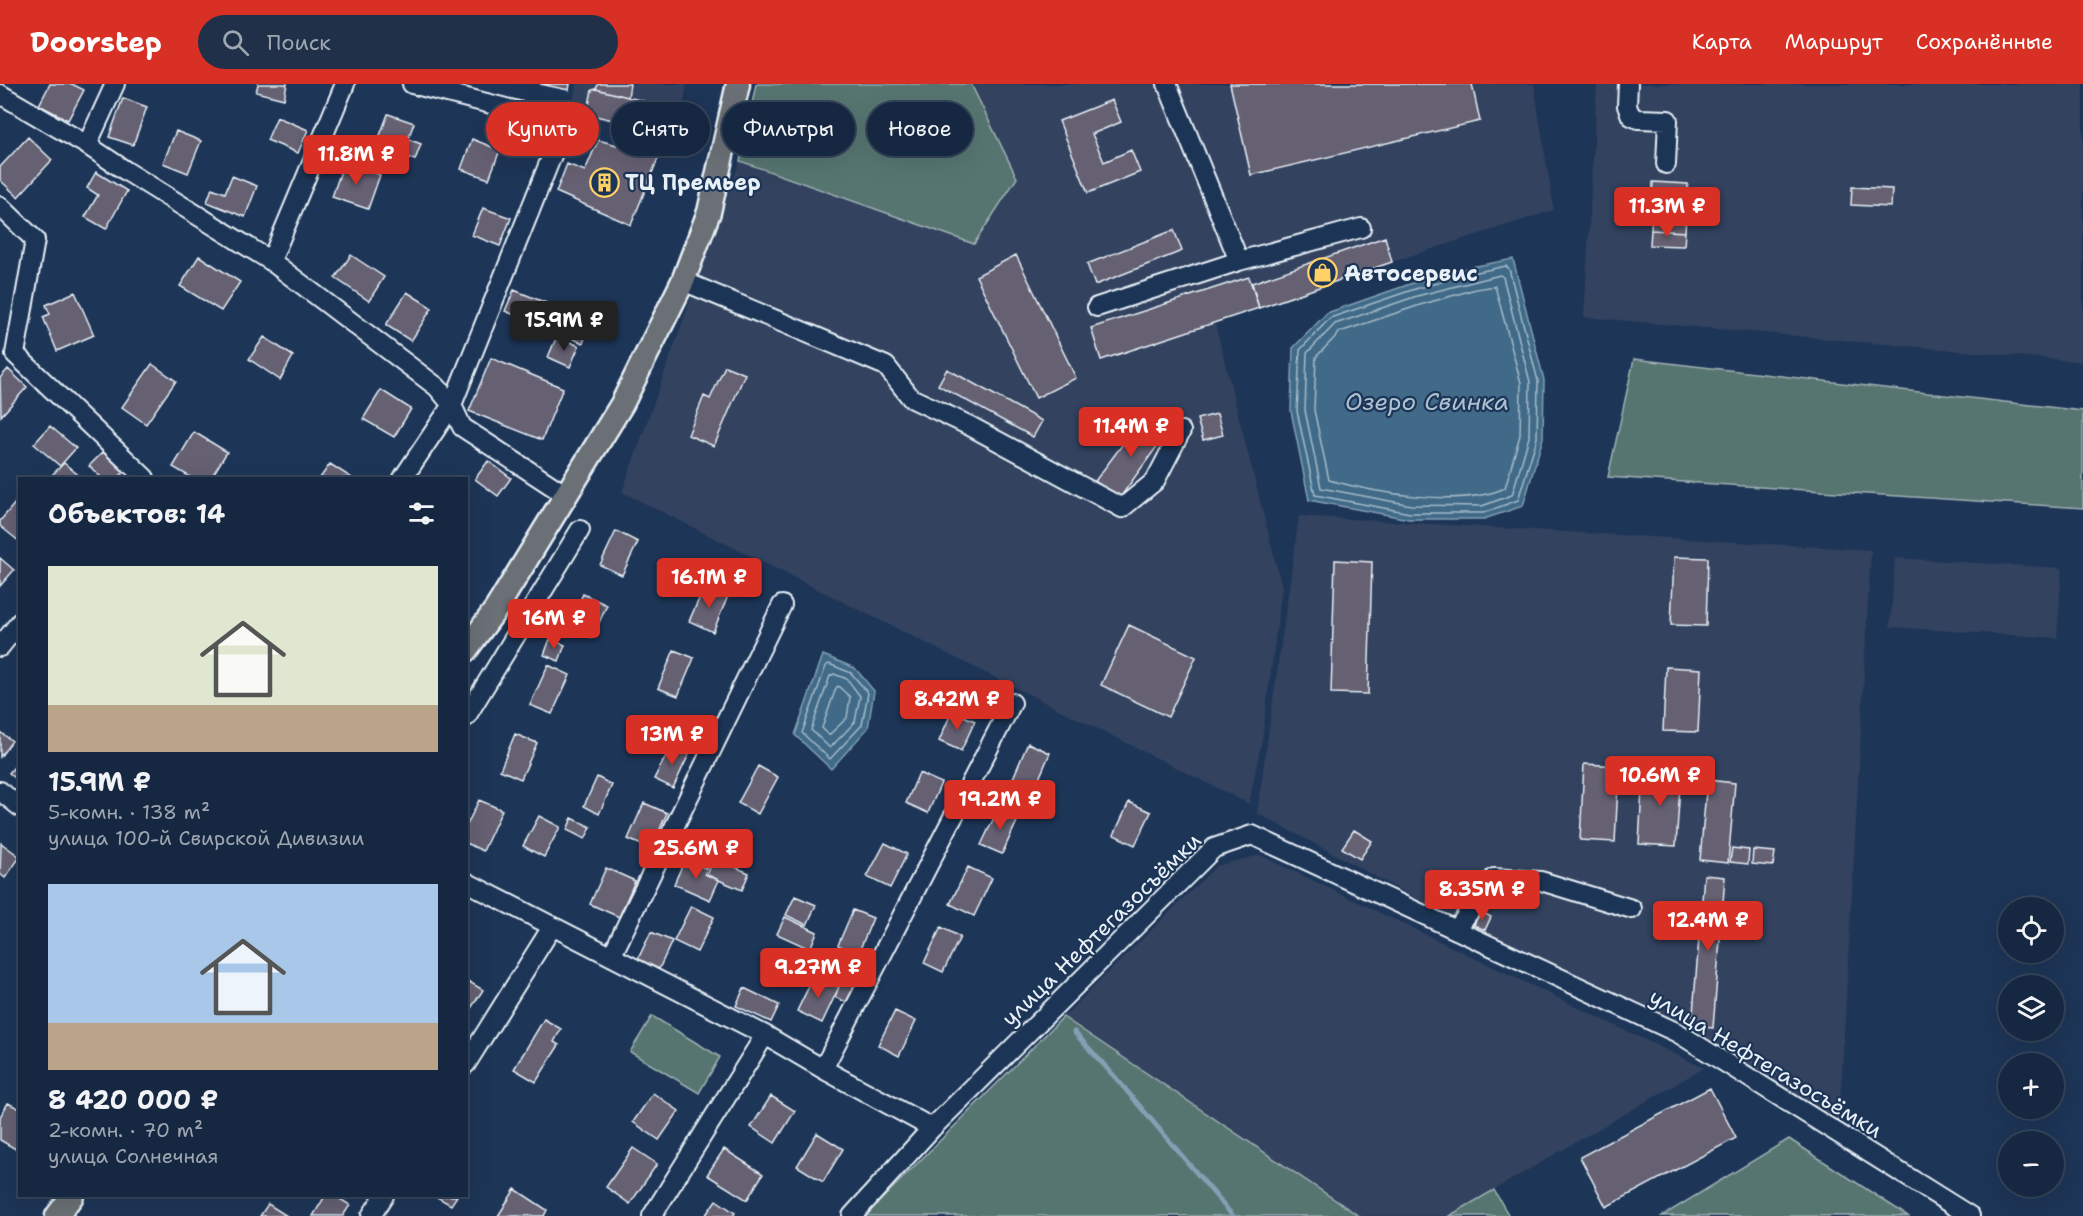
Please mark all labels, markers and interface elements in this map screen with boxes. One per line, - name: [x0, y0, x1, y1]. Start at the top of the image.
- search box: [198, 15, 618, 69]
- text: Doorstep: [30, 23, 162, 61]
- icon: search: [219, 26, 252, 59]
- text: Поиск: [267, 28, 331, 57]
- text: Карта: [1692, 28, 1752, 56]
- text: Маршрут: [1785, 28, 1883, 56]
- text: Сохранённые: [1916, 28, 2053, 56]
- chip: Купить: [486, 102, 599, 156]
- chip: Снять: [611, 102, 710, 156]
- chip: Фильтры: [722, 102, 855, 156]
- chip: Новое: [867, 102, 973, 156]
- pin: 11.8M ₽: [301, 135, 411, 186]
- text: 11.8M ₽: [317, 141, 395, 167]
- building icon: ТЦ Премьер: [588, 166, 620, 198]
- place label: ТЦ Премьер: [625, 168, 761, 197]
- pin: 11.3M ₽: [1612, 187, 1722, 238]
- text: 11.3M ₽: [1628, 193, 1706, 219]
- shop icon: Автосервис: [1307, 257, 1339, 289]
- place label: Автосервис: [1344, 259, 1478, 288]
- pin: 15.9M ₽: [509, 301, 619, 352]
- text: 15.9M ₽: [524, 307, 604, 333]
- water label: Озеро Свинка: [1345, 386, 1509, 418]
- pin: 11.4M ₽: [1076, 407, 1186, 458]
- text: 11.4M ₽: [1093, 413, 1169, 439]
- text: Объектов: 14: [48, 496, 225, 531]
- icon: filters: [405, 497, 438, 530]
- pin: 16.1M ₽: [654, 558, 764, 609]
- text: 16.1M ₽: [671, 564, 747, 590]
- pin: 16M ₽: [512, 599, 596, 650]
- icon: home: [189, 605, 297, 713]
- text: 16M ₽: [522, 605, 586, 631]
- pin: 8.42M ₽: [902, 680, 1012, 731]
- text: 8.42M ₽: [914, 686, 1000, 712]
- pin: 13M ₽: [630, 715, 714, 766]
- text: 13M ₽: [640, 721, 704, 747]
- pin: 10.6M ₽: [1605, 756, 1715, 807]
- text: 10.6M ₽: [1619, 762, 1701, 788]
- text: 15.9M ₽: [48, 764, 151, 799]
- pin: 19.2M ₽: [945, 780, 1055, 831]
- text: 19.2M ₽: [958, 786, 1042, 812]
- text: 5-комн. · 138 m²: [48, 799, 210, 825]
- text: улица 100-й Свирской Дивизии: [48, 825, 364, 851]
- street label: улица Нефтегазосъёмки: [995, 826, 1207, 1033]
- pin: 25.6M ₽: [641, 829, 751, 880]
- text: 25.6M ₽: [653, 835, 739, 861]
- pin: 8.35M ₽: [1427, 870, 1537, 921]
- text: 8.35M ₽: [1439, 876, 1525, 902]
- map controls: [1998, 897, 2064, 1197]
- button: locate: [1998, 897, 2064, 963]
- pin: 12.4M ₽: [1653, 901, 1763, 952]
- text: 12.4M ₽: [1667, 907, 1749, 933]
- icon: home: [189, 923, 297, 1031]
- pin: 9.27M ₽: [763, 948, 873, 999]
- text: 9.27M ₽: [774, 954, 862, 980]
- button: layers: [1998, 975, 2064, 1041]
- street label: улица Нефтегазосъёмки: [1644, 982, 1888, 1145]
- button: +: [1998, 1053, 2064, 1119]
- text: 8 420 000 ₽: [48, 1082, 218, 1117]
- text: 2-комн. · 70 m²: [48, 1117, 203, 1143]
- button: −: [1998, 1131, 2064, 1197]
- text: улица Солнечная: [48, 1143, 219, 1169]

